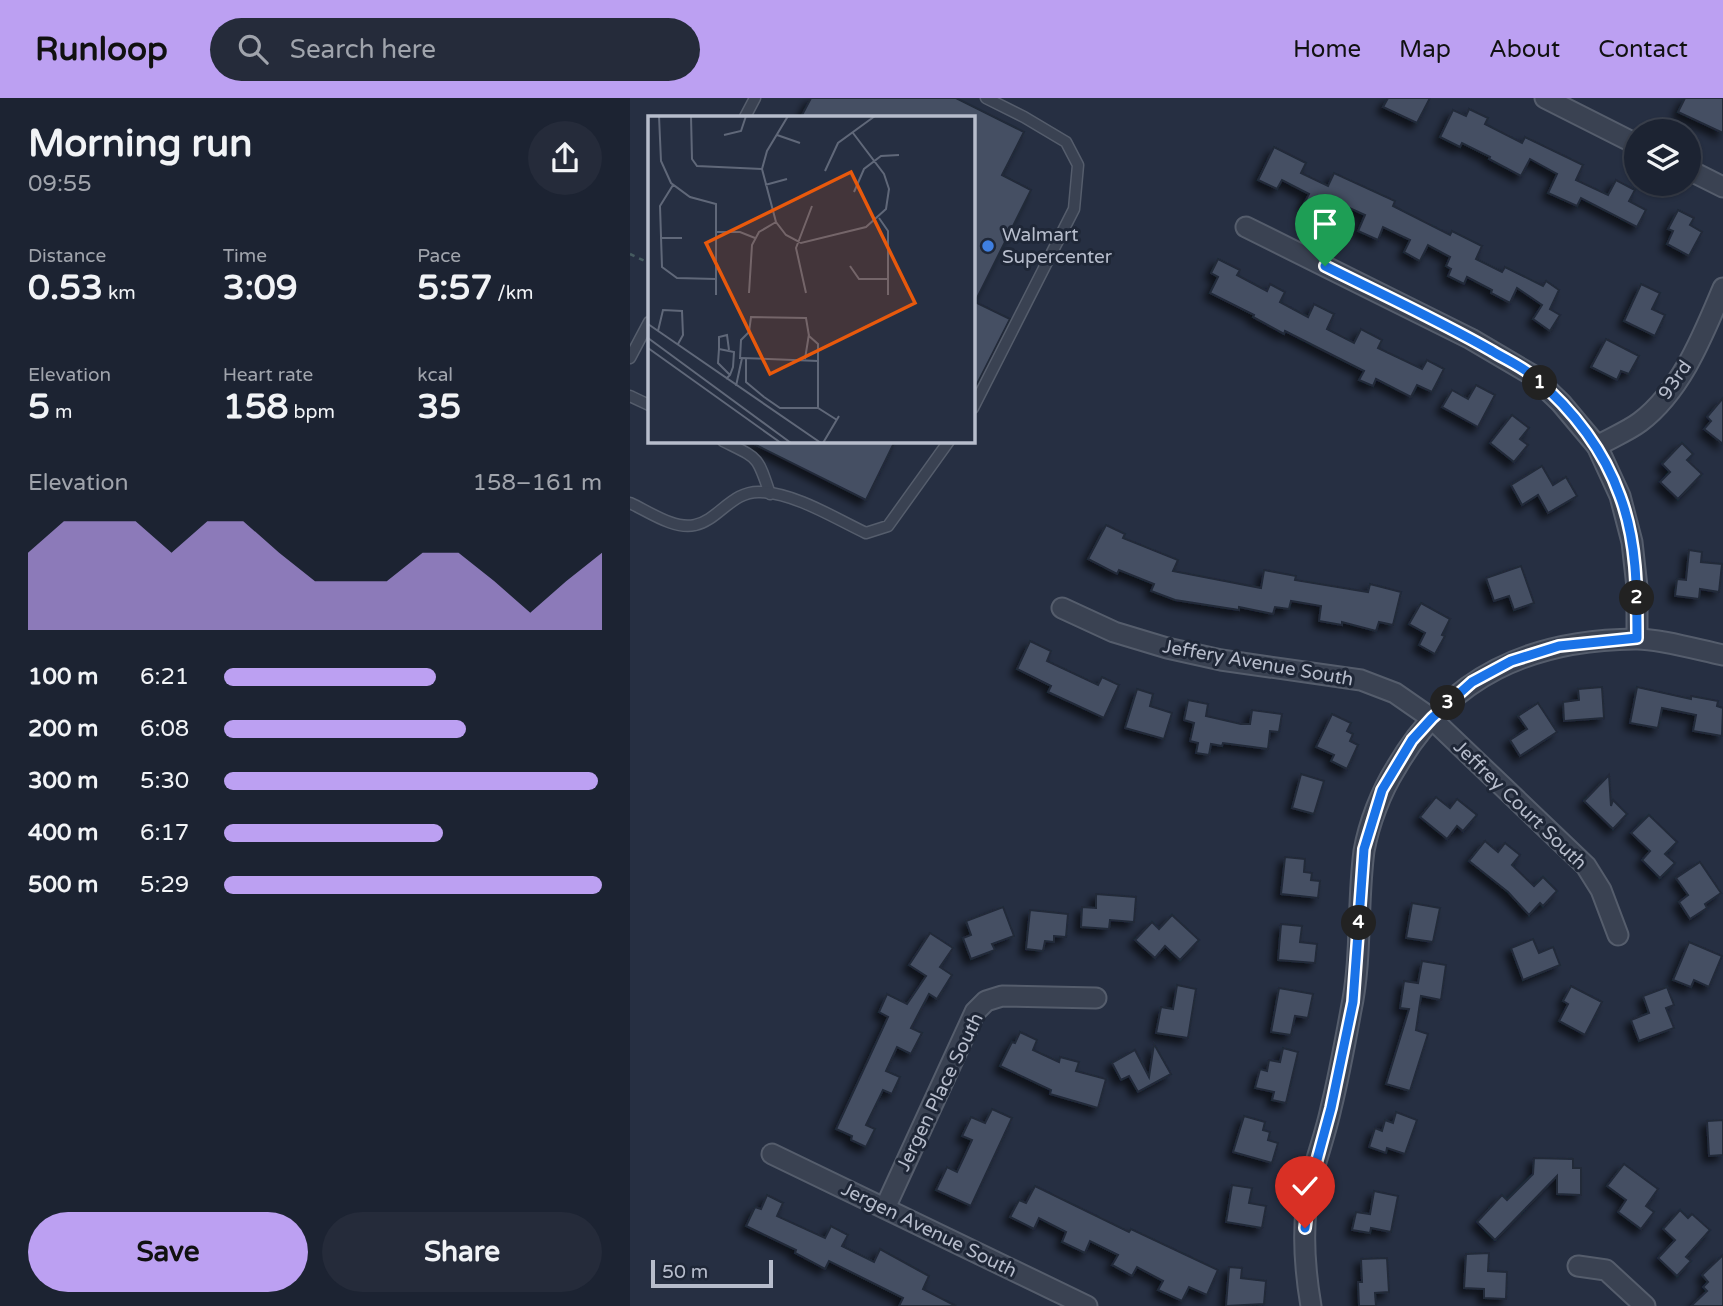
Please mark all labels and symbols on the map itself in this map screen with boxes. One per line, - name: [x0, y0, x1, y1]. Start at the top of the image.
- inset map: [648, 116, 975, 443]
- pin: [1295, 194, 1355, 266]
- place label: Walmart Supercenter: [1002, 224, 1113, 268]
- marker: Walmart Supercenter: [980, 238, 996, 254]
- street label: 93rd: [1654, 356, 1696, 404]
- pin: 1: [1522, 366, 1558, 400]
- pin: 2: [1620, 580, 1654, 616]
- street label: Jeffery Avenue South: [1161, 635, 1355, 691]
- pin: 3: [1430, 686, 1466, 720]
- street label: Jeffrey Court South: [1449, 736, 1591, 874]
- pin: 4: [1342, 906, 1376, 940]
- street label: Jergen Place South: [892, 1009, 988, 1175]
- pin: [1275, 1156, 1335, 1228]
- street label: Jergen Avenue South: [838, 1178, 1020, 1282]
- scale bar: [651, 1257, 774, 1289]

